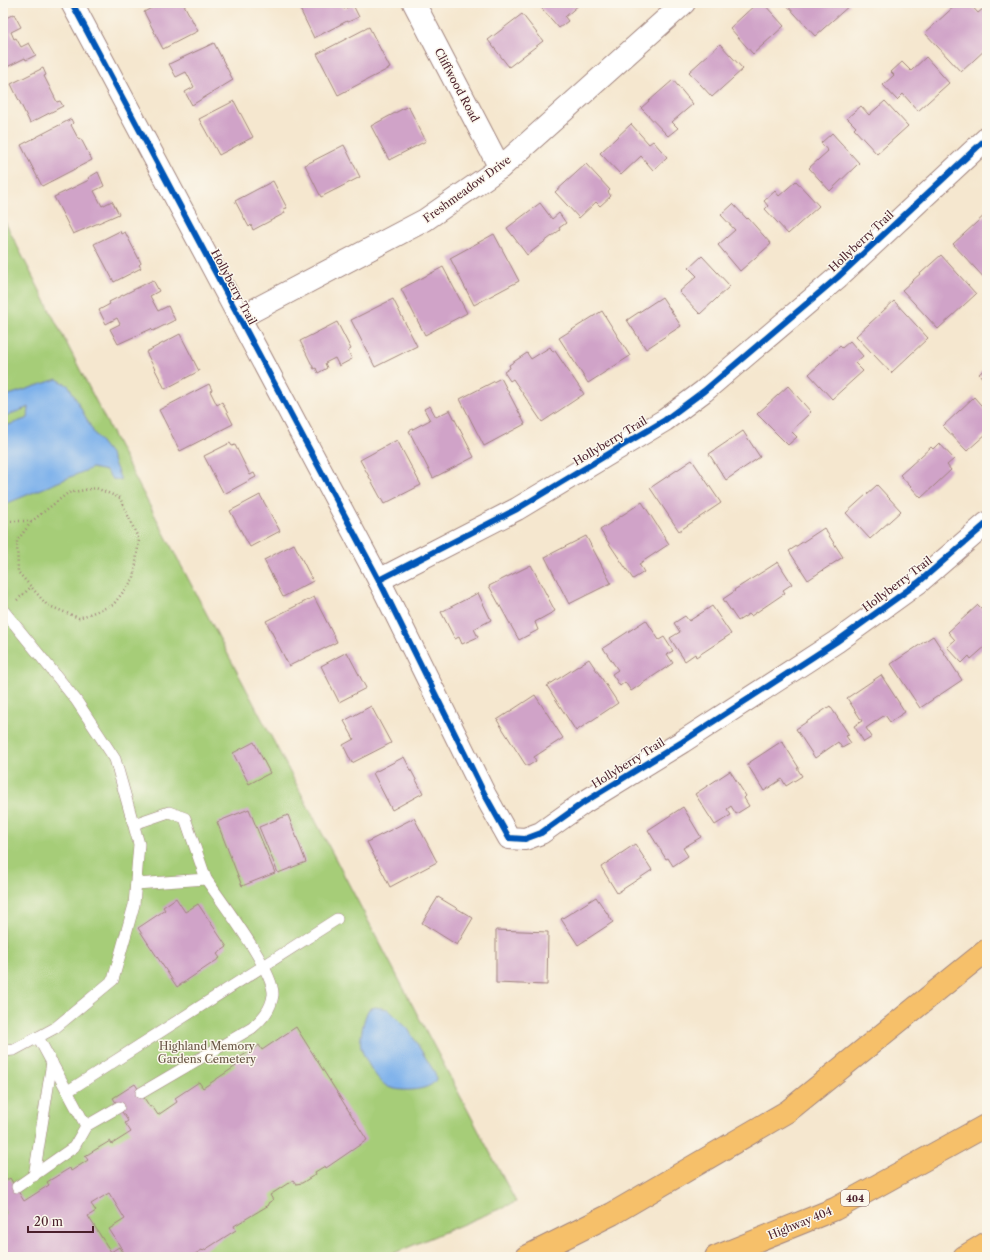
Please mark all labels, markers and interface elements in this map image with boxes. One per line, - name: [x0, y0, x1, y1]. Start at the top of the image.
- street label: Cliffwood Road: [432, 46, 483, 125]
- street label: Freshmeadow Drive: [420, 152, 514, 226]
- street label: Hollyberry Trail: [826, 207, 897, 275]
- street label: Hollyberry Trail: [208, 247, 260, 328]
- street label: Hollyberry Trail: [571, 413, 650, 469]
- street label: Hollyberry Trail: [859, 553, 935, 615]
- street label: Hollyberry Trail: [589, 735, 668, 791]
- park label: Highland Memory Gardens Cemetery: [158, 1039, 257, 1066]
- road number: 404: [841, 1190, 869, 1206]
- street label: Highway 404: [766, 1204, 834, 1242]
- scale bar: [28, 1208, 93, 1234]
- text: 20 m: [34, 1214, 63, 1229]

